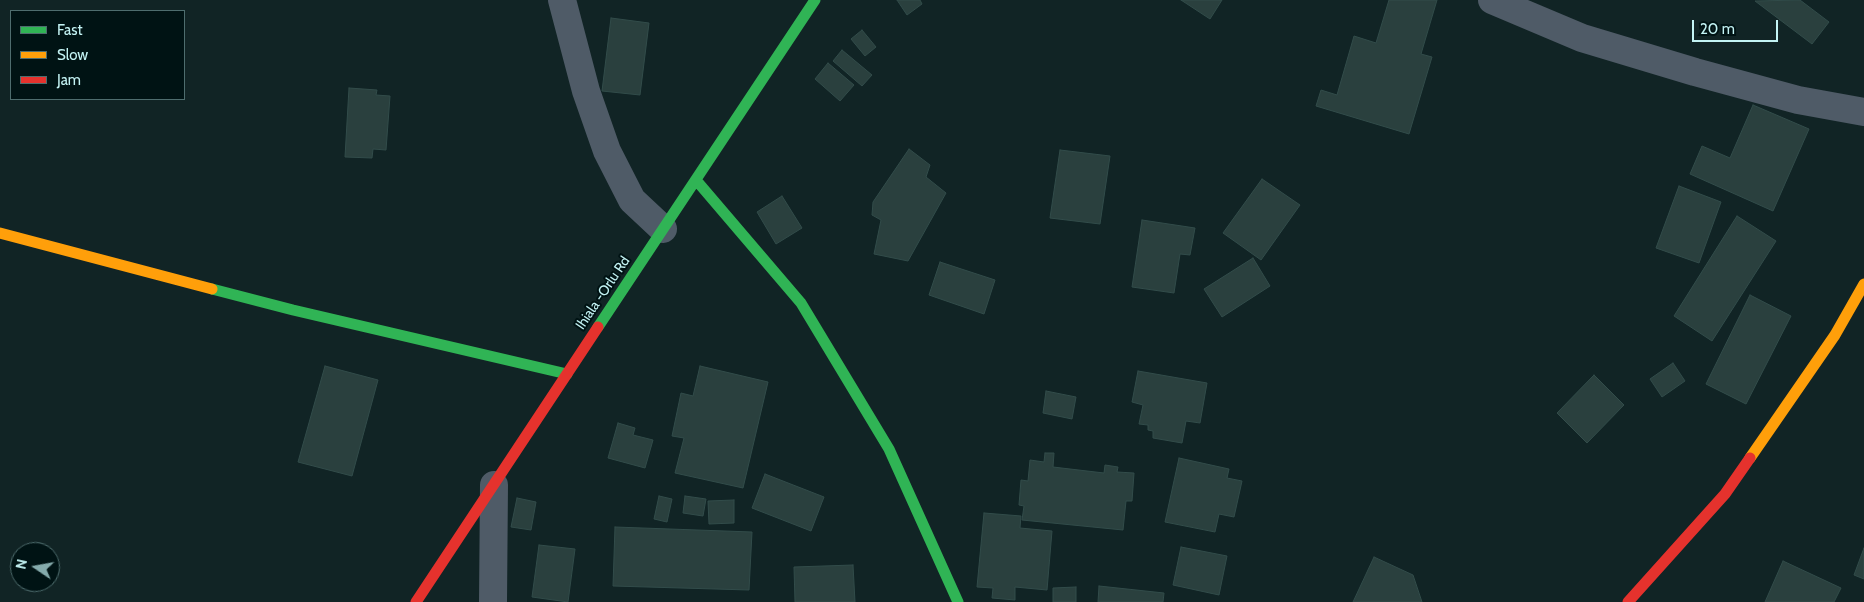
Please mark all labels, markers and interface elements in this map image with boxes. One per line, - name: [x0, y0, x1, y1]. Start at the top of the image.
- legend: [10, 10, 185, 100]
- scale bar: [1694, 10, 1780, 42]
- text: 20 m: [1700, 20, 1735, 38]
- text: Fast: [57, 21, 82, 39]
- text: Slow: [57, 46, 88, 64]
- text: Jam: [57, 71, 81, 89]
- street label: Ihiala -Orlu Rd: [572, 253, 634, 333]
- north arrow: [10, 542, 60, 592]
- text: N: [11, 557, 31, 571]

